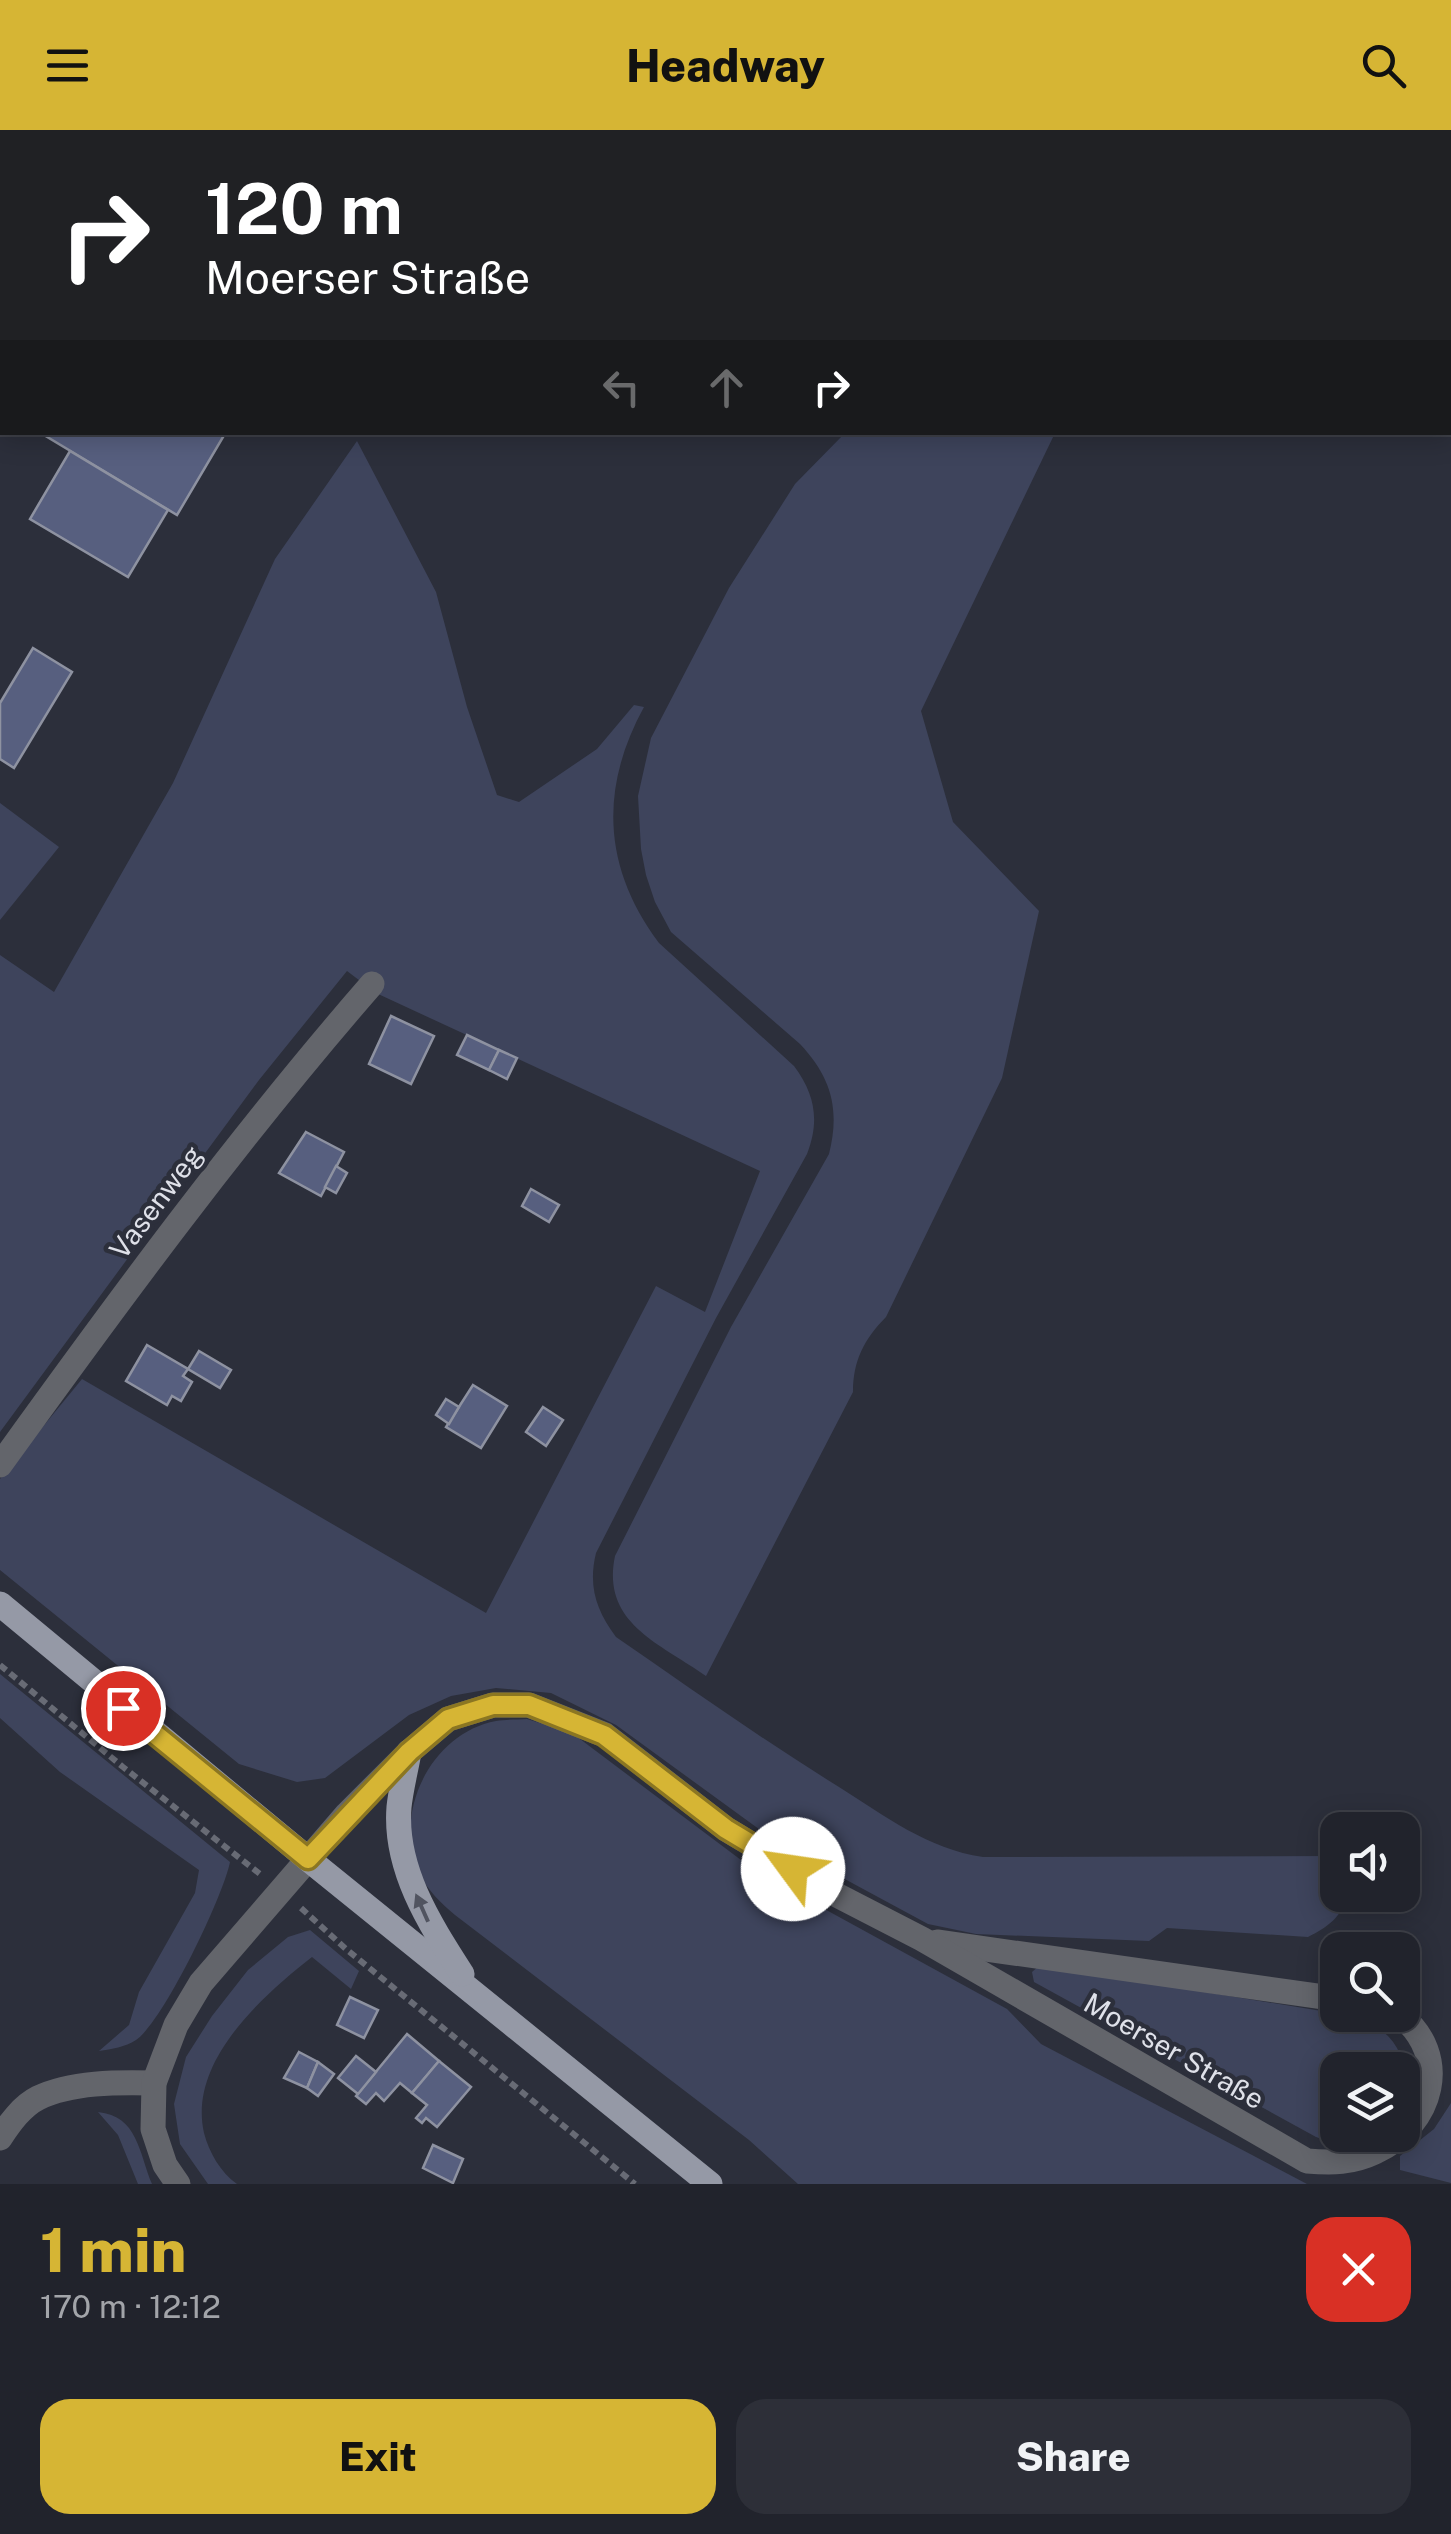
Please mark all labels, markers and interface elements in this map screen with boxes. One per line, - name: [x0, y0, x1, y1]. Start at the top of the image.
- icon: menu: [40, 38, 95, 93]
- icon: search: [1356, 38, 1411, 93]
- text: Headway: [626, 39, 825, 92]
- text: 120 m: [205, 167, 403, 250]
- icon: right: [40, 170, 170, 300]
- text: Moerser Straße: [205, 251, 530, 304]
- icon: left: [594, 360, 649, 415]
- icon: ahead: [699, 360, 754, 415]
- icon: right: [804, 360, 859, 415]
- street label: Vasenweg: [102, 1138, 209, 1265]
- pin: [81, 1666, 166, 1751]
- icon: arrive: [96, 1681, 151, 1736]
- map controls: [1320, 1812, 1420, 2152]
- button: sound: [1320, 1812, 1420, 1912]
- position arrow: [741, 1817, 845, 1921]
- one-way arrow: [414, 1893, 431, 1922]
- button: search: [1320, 1932, 1420, 2032]
- street label: Moerser Straße: [1078, 1986, 1270, 2115]
- button: layers: [1320, 2052, 1420, 2152]
- text: 1 min: [40, 2215, 187, 2286]
- button: close: [1306, 2217, 1411, 2322]
- text: 170 m · 12:12: [40, 2288, 221, 2325]
- button: Exit: [40, 2399, 716, 2514]
- button: Share: [736, 2399, 1411, 2514]

